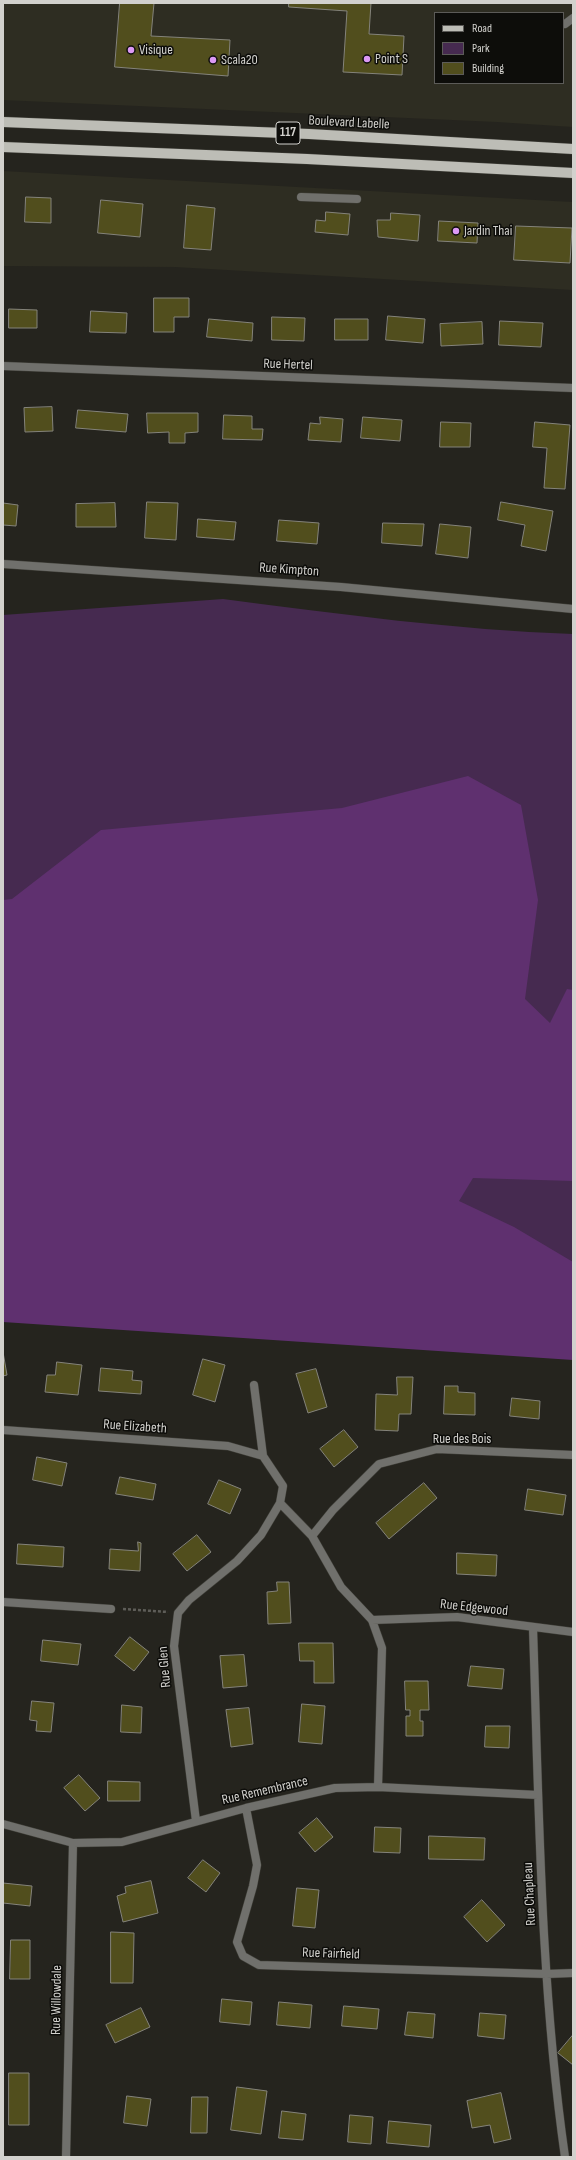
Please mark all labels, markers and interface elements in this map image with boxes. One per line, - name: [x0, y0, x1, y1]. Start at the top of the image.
- legend: [434, 12, 564, 84]
- text: Road: [472, 21, 492, 36]
- text: Park: [472, 41, 490, 56]
- place label: Visique: [139, 42, 173, 58]
- marker: Visique: [126, 45, 136, 55]
- place label: Point S: [375, 51, 408, 67]
- place label: Scala20: [221, 52, 258, 68]
- marker: Point S: [362, 54, 372, 64]
- marker: Scala20: [208, 55, 218, 65]
- text: Building: [472, 61, 504, 76]
- street label: Boulevard Labelle: [308, 112, 390, 134]
- road number: 117: [276, 122, 300, 144]
- place label: Jardin Thai: [464, 223, 512, 239]
- marker: Jardin Thai: [451, 226, 461, 236]
- street label: Rue Hertel: [263, 356, 313, 374]
- street label: Rue Kimpton: [259, 560, 319, 580]
- street label: Rue Elizabeth: [103, 1416, 167, 1438]
- street label: Rue des Bois: [433, 1431, 491, 1447]
- street label: Rue Edgewood: [439, 1596, 509, 1620]
- street label: Rue Glen: [155, 1646, 175, 1688]
- street label: Rue Remembrance: [220, 1773, 310, 1809]
- street label: Rue Chapleau: [520, 1862, 540, 1926]
- street label: Rue Fairfield: [302, 1945, 360, 1963]
- street label: Rue Willowdale: [48, 1965, 66, 2035]

